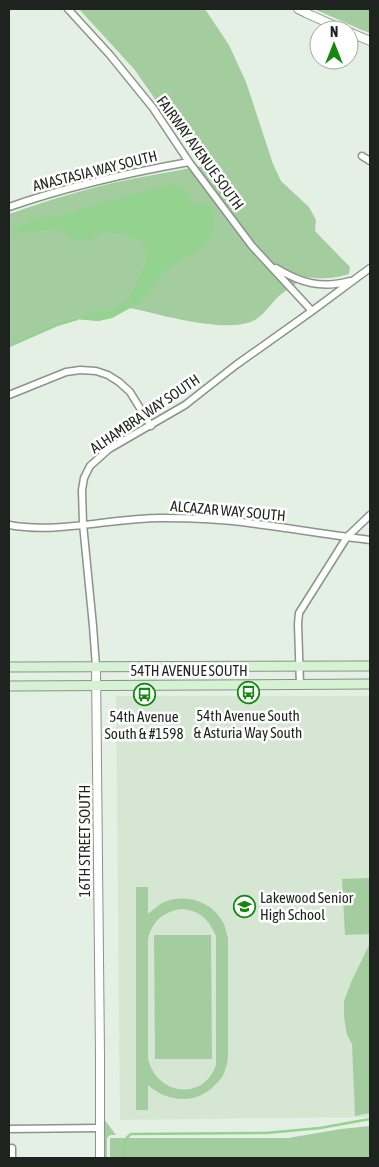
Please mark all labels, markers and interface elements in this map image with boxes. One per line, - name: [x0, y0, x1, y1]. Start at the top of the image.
- north arrow: [309, 20, 359, 70]
- text: N: [330, 24, 338, 40]
- street label: FAIRWAY AVENUE SOUTH: [153, 93, 247, 213]
- street label: ANASTASIA WAY SOUTH: [31, 147, 159, 194]
- street label: ALHAMBRA WAY SOUTH: [87, 371, 203, 457]
- street label: ALCAZAR WAY SOUTH: [170, 497, 286, 524]
- street label: 54TH AVENUE SOUTH: [130, 662, 248, 679]
- bus stop icon: 54th Avenue South & Asturia Way South: [236, 681, 260, 705]
- bus stop icon: 54th Avenue South & #1598: [132, 682, 156, 706]
- place label: 54th Avenue South & Asturia Way South: [194, 707, 302, 741]
- place label: 54th Avenue South & #1598: [105, 708, 183, 742]
- street label: 16TH STREET SOUTH: [76, 785, 93, 897]
- place label: Lakewood Senior High School: [260, 889, 354, 923]
- school or university icon: Lakewood Senior High School: [232, 895, 256, 919]

